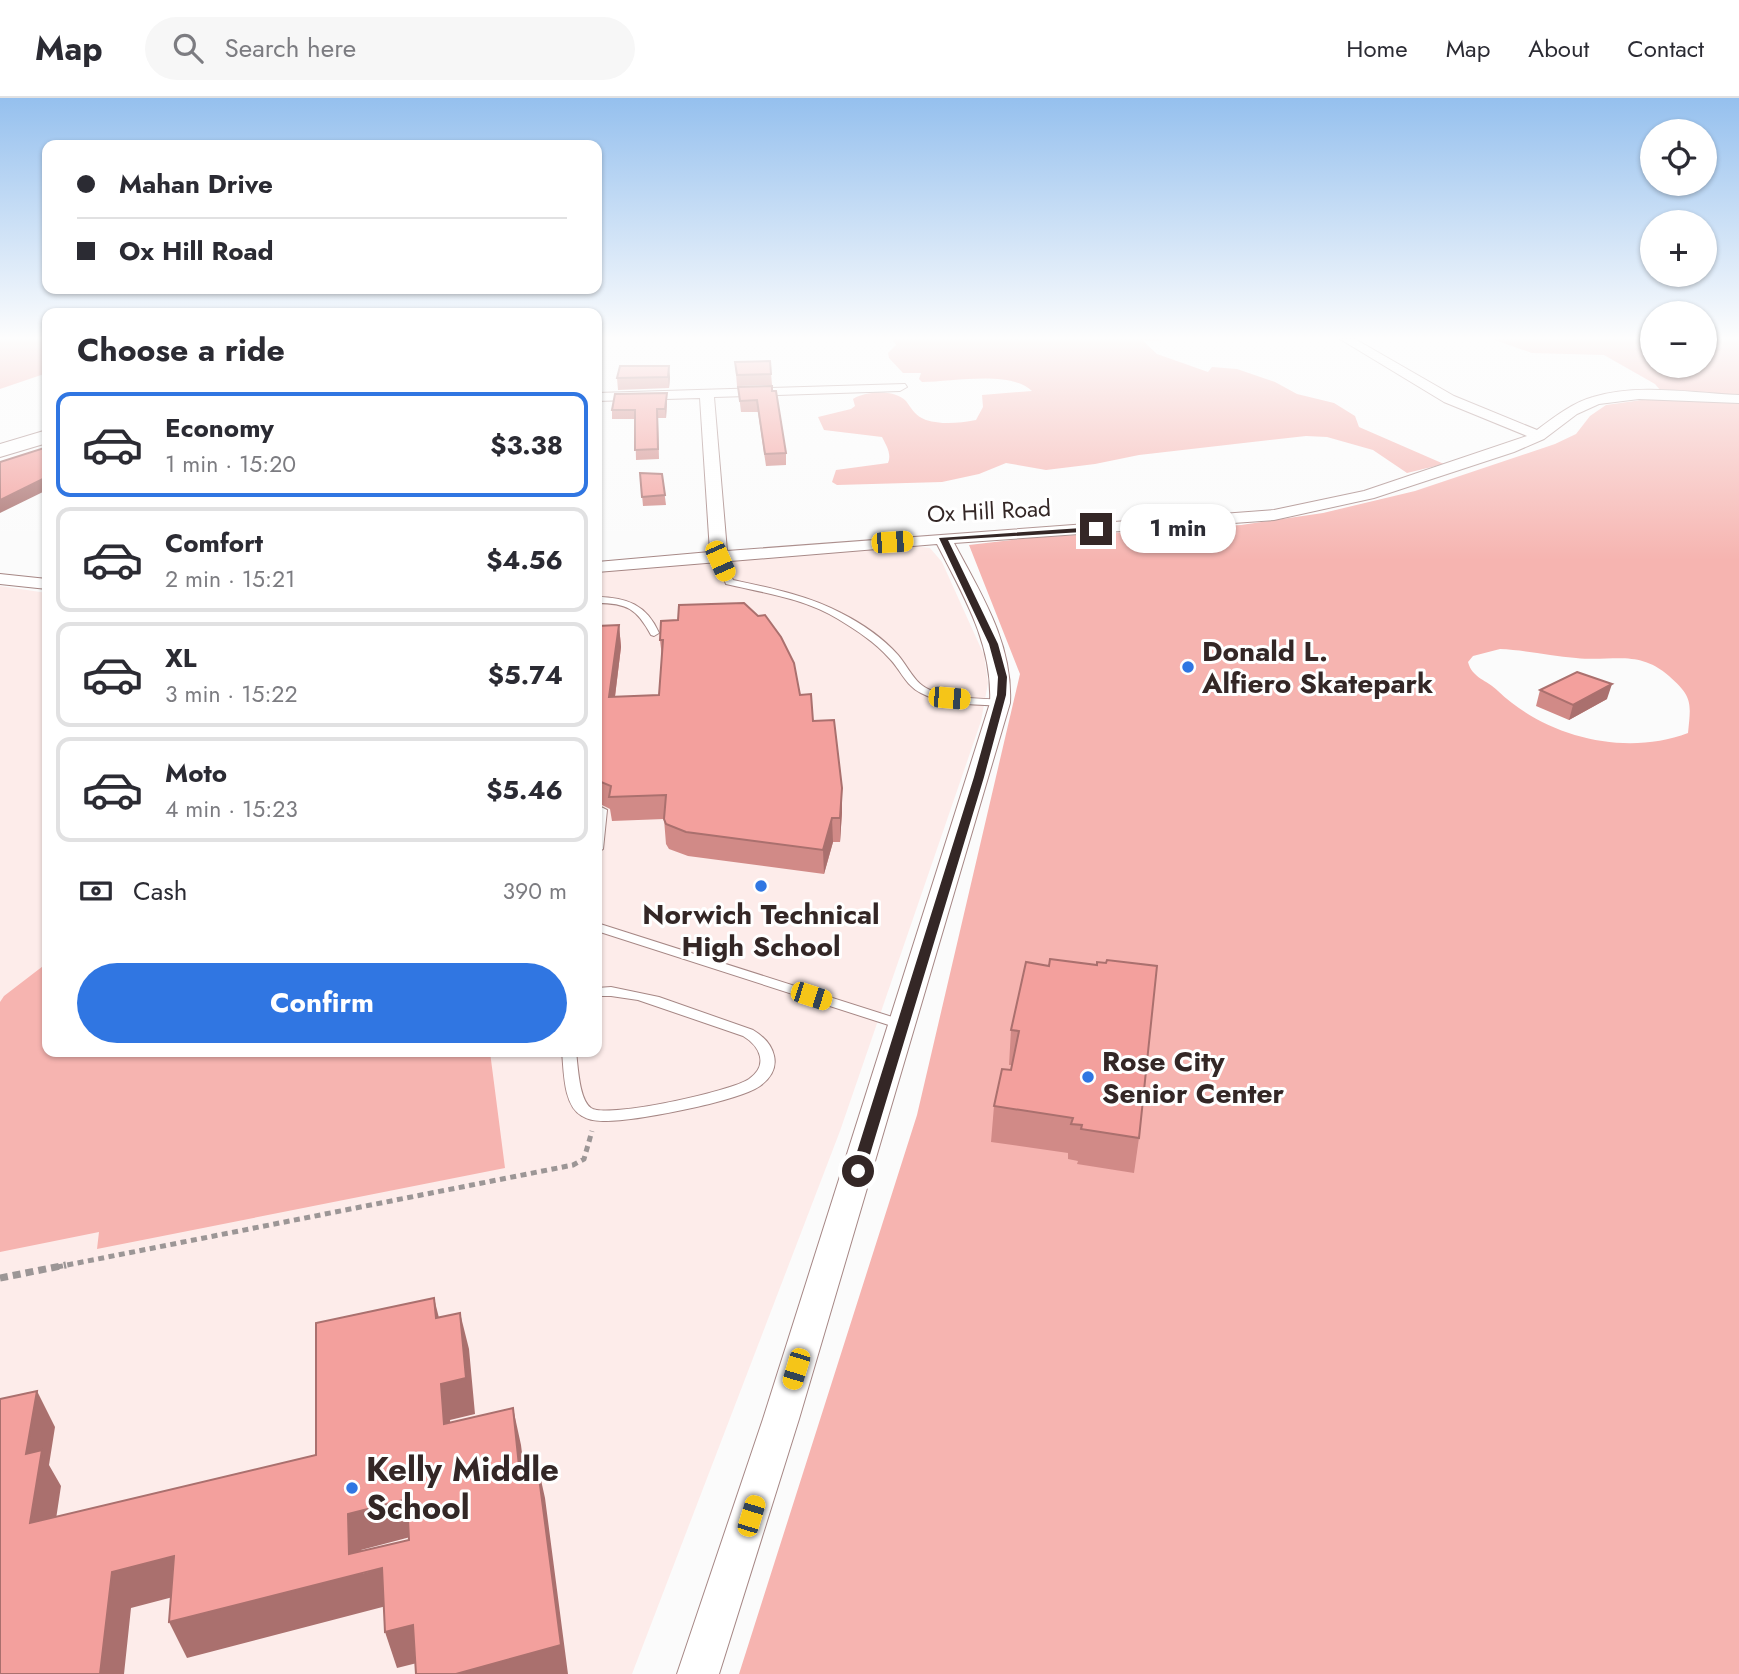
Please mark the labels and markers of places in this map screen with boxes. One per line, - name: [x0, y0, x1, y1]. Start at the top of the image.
- place label: Donald L. Alfiero Skatepark: [1201, 631, 1433, 704]
- marker: Donald L. Alfiero Skatepark: [1180, 659, 1196, 675]
- marker: Norwich Technical High School: [753, 878, 769, 894]
- place label: Norwich Technical High School: [642, 894, 880, 967]
- place label: Rose City Senior Center: [1102, 1041, 1285, 1114]
- marker: Rose City Senior Center: [1080, 1069, 1096, 1085]
- place label: Kelly Middle School: [366, 1446, 559, 1531]
- marker: Kelly Middle School: [344, 1480, 360, 1496]

